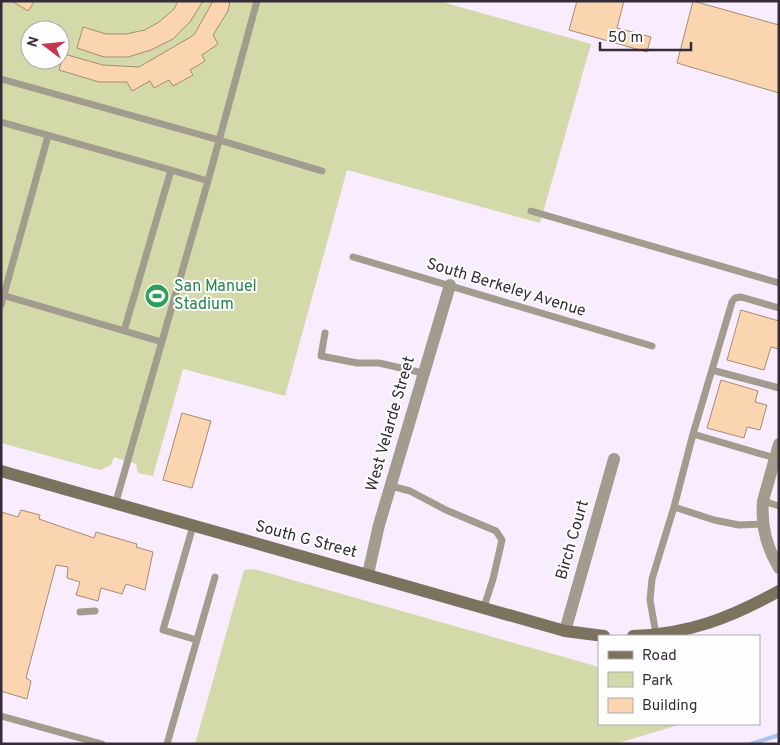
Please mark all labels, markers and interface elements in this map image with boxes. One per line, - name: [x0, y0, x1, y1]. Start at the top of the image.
- north arrow: [20, 20, 70, 70]
- scale bar: [600, 20, 691, 52]
- text: 50 m: [608, 29, 643, 48]
- text: N: [24, 35, 44, 49]
- street label: South Berkeley Avenue: [424, 254, 588, 322]
- place label: San Manuel Stadium: [174, 277, 257, 315]
- sports icon: San Manuel Stadium: [144, 283, 170, 309]
- street label: West Velarde Street: [362, 354, 420, 494]
- street label: Birch Court: [552, 498, 594, 582]
- street label: South G Street: [253, 517, 359, 563]
- legend: [598, 635, 760, 725]
- text: Road: [642, 647, 677, 666]
- text: Park: [642, 672, 673, 691]
- text: Building: [642, 697, 697, 716]

